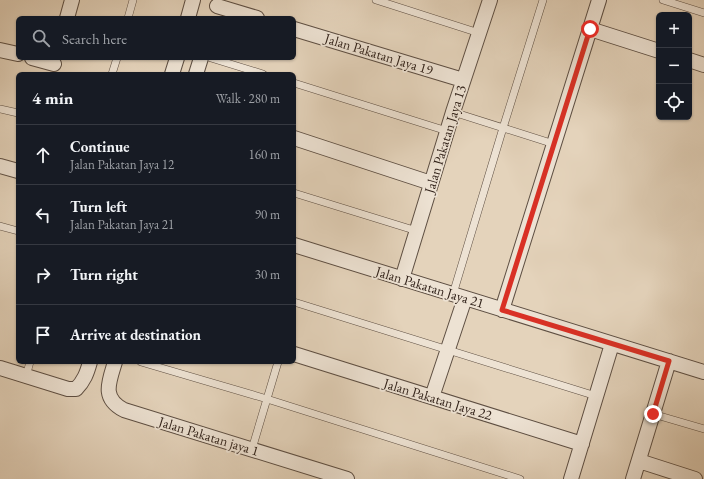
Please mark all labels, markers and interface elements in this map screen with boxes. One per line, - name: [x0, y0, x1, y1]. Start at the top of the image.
- map controls: [656, 12, 692, 120]
- button: +: [656, 12, 692, 48]
- search box: [16, 16, 296, 60]
- route start: [581, 20, 599, 38]
- icon: search: [30, 27, 52, 49]
- text: Search here: [62, 29, 127, 48]
- street label: Jalan Pakatan Jaya 19: [322, 29, 436, 79]
- button: −: [656, 48, 692, 84]
- street label: Jalan Pakatan Jaya 13: [420, 82, 470, 196]
- button: locate: [656, 84, 692, 120]
- text: 4 min: [32, 87, 73, 109]
- text: Walk · 280 m: [216, 90, 280, 107]
- text: Continue: [70, 137, 130, 156]
- icon: ahead: [32, 144, 54, 166]
- text: 160 m: [249, 146, 280, 163]
- text: Jalan Pakatan Jaya 12: [70, 156, 174, 173]
- text: Turn left: [70, 197, 127, 216]
- icon: left: [32, 204, 54, 226]
- text: 90 m: [255, 206, 280, 223]
- text: Jalan Pakatan Jaya 21: [70, 216, 174, 233]
- street label: Jalan Pakatan Jaya 21: [373, 262, 486, 312]
- icon: right: [32, 264, 54, 286]
- text: Turn right: [70, 265, 138, 284]
- text: 30 m: [255, 266, 280, 283]
- icon: arrive: [32, 324, 54, 346]
- text: Arrive at destination: [70, 325, 201, 344]
- street label: Jalan Pakatan Jaya 22: [381, 374, 495, 424]
- route end: [644, 405, 662, 423]
- street label: Jalan Pakatan jaya 1: [156, 412, 261, 460]

